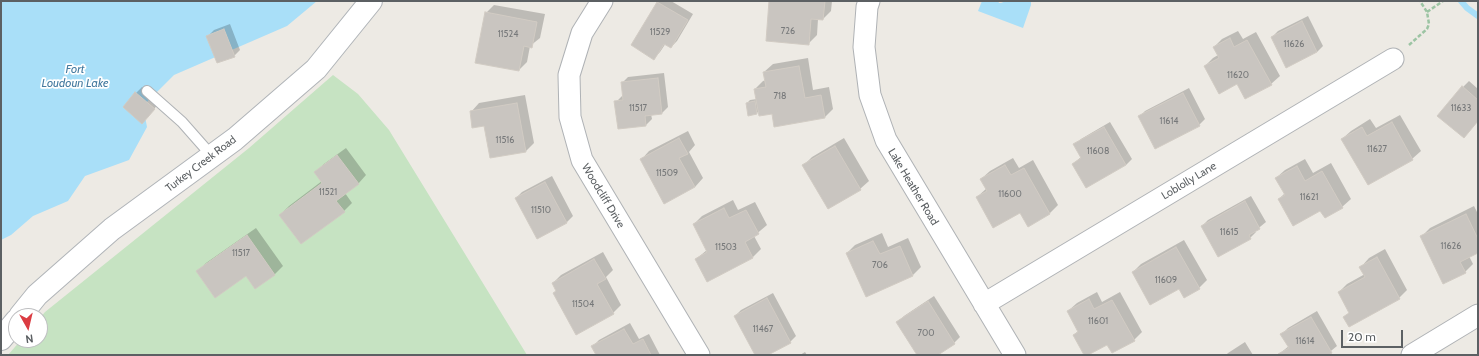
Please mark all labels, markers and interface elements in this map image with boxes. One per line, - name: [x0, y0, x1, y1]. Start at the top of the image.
- house number: 726: [781, 26, 795, 36]
- house number: 11529: [650, 27, 670, 37]
- house number: 11524: [498, 29, 518, 39]
- house number: 11626: [1284, 39, 1304, 49]
- water label: Fort Loudoun Lake: [42, 62, 108, 90]
- house number: 11620: [1227, 70, 1249, 80]
- house number: 718: [774, 91, 786, 101]
- house number: 11517: [629, 103, 647, 113]
- house number: 11633: [1451, 103, 1471, 113]
- house number: 11614: [1159, 116, 1179, 126]
- street label: Turkey Creek Road: [163, 133, 239, 195]
- house number: 11516: [496, 135, 514, 145]
- house number: 11627: [1367, 144, 1387, 154]
- street label: Lake Heather Road: [885, 146, 941, 228]
- house number: 11608: [1087, 146, 1109, 156]
- street label: Loblolly Lane: [1159, 159, 1219, 203]
- street label: Woodcliff Drive: [579, 162, 627, 230]
- house number: 11509: [656, 168, 678, 178]
- house number: 11521: [319, 187, 337, 197]
- house number: 11600: [998, 189, 1022, 199]
- house number: 11621: [1300, 192, 1318, 202]
- house number: 11510: [531, 205, 551, 215]
- house number: 11615: [1220, 227, 1238, 237]
- house number: 11626: [1441, 241, 1461, 251]
- house number: 11503: [715, 242, 737, 252]
- house number: 11517: [232, 248, 250, 258]
- house number: 706: [872, 260, 888, 270]
- house number: 11609: [1155, 275, 1177, 285]
- house number: 11504: [572, 299, 594, 309]
- north arrow: [8, 308, 48, 348]
- house number: 11601: [1088, 316, 1108, 326]
- scale bar: [1343, 322, 1405, 348]
- house number: 11467: [753, 324, 773, 334]
- house number: 700: [917, 328, 935, 338]
- text: 20 m: [1348, 329, 1376, 344]
- text: N: [25, 331, 34, 346]
- house number: 11614: [1295, 336, 1315, 346]

